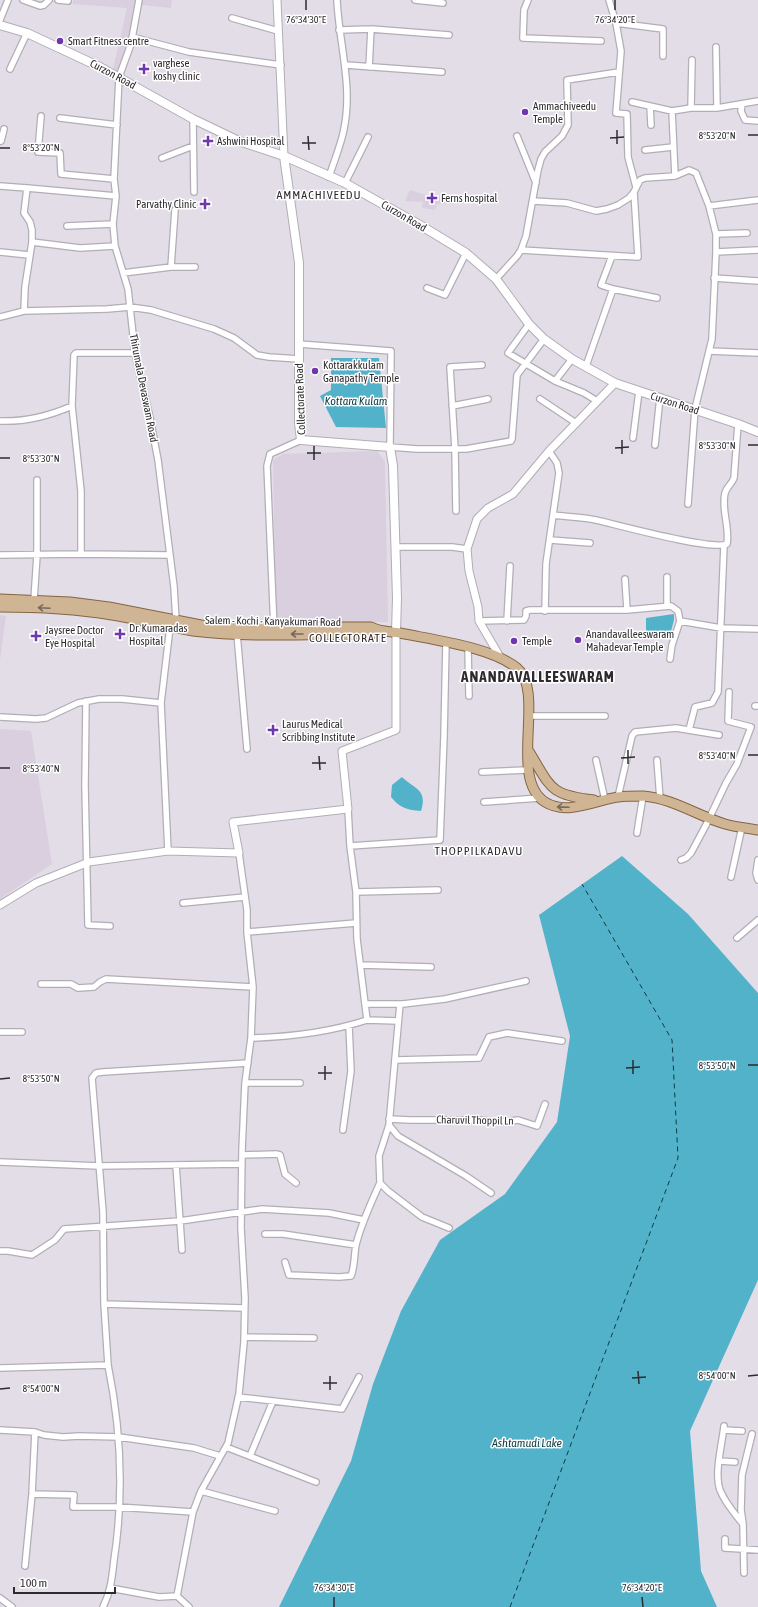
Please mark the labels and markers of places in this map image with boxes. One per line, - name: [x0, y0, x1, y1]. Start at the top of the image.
- place label: Smart Fitness centre: [68, 35, 149, 47]
- marker: Smart Fitness centre: [55, 36, 65, 46]
- place label: varghese koshy clinic: [153, 57, 200, 82]
- marker: varghese koshy clinic: [138, 63, 150, 75]
- place label: Ammachiveedu Temple: [533, 100, 596, 125]
- marker: Ammachiveedu Temple: [520, 107, 530, 117]
- marker: Ashwini Hospital: [202, 135, 214, 147]
- place label: Ashwini Hospital: [217, 135, 285, 147]
- marker: Ferns hospital: [426, 192, 438, 204]
- place label: Ferns hospital: [441, 192, 498, 204]
- place label: Parvathy Clinic: [136, 198, 197, 210]
- marker: Parvathy Clinic: [199, 198, 211, 210]
- place label: Kottarakkulam Ganapathy Temple: [323, 359, 399, 384]
- marker: Kottarakkulam Ganapathy Temple: [310, 366, 320, 376]
- place label: Dr. Kumaradas Hospital: [129, 622, 188, 647]
- place label: Jaysree Doctor Eye Hospital: [45, 624, 104, 649]
- marker: Dr. Kumaradas Hospital: [114, 628, 126, 640]
- place label: Anandavalleeswaram Mahadevar Temple: [586, 628, 674, 653]
- marker: Jaysree Doctor Eye Hospital: [30, 630, 42, 642]
- place label: Temple: [522, 635, 552, 647]
- marker: Anandavalleeswaram Mahadevar Temple: [573, 635, 583, 645]
- marker: Temple: [509, 636, 519, 646]
- place label: Laurus Medical Scribbing Institute: [282, 718, 355, 743]
- marker: Laurus Medical Scribbing Institute: [267, 724, 279, 736]

